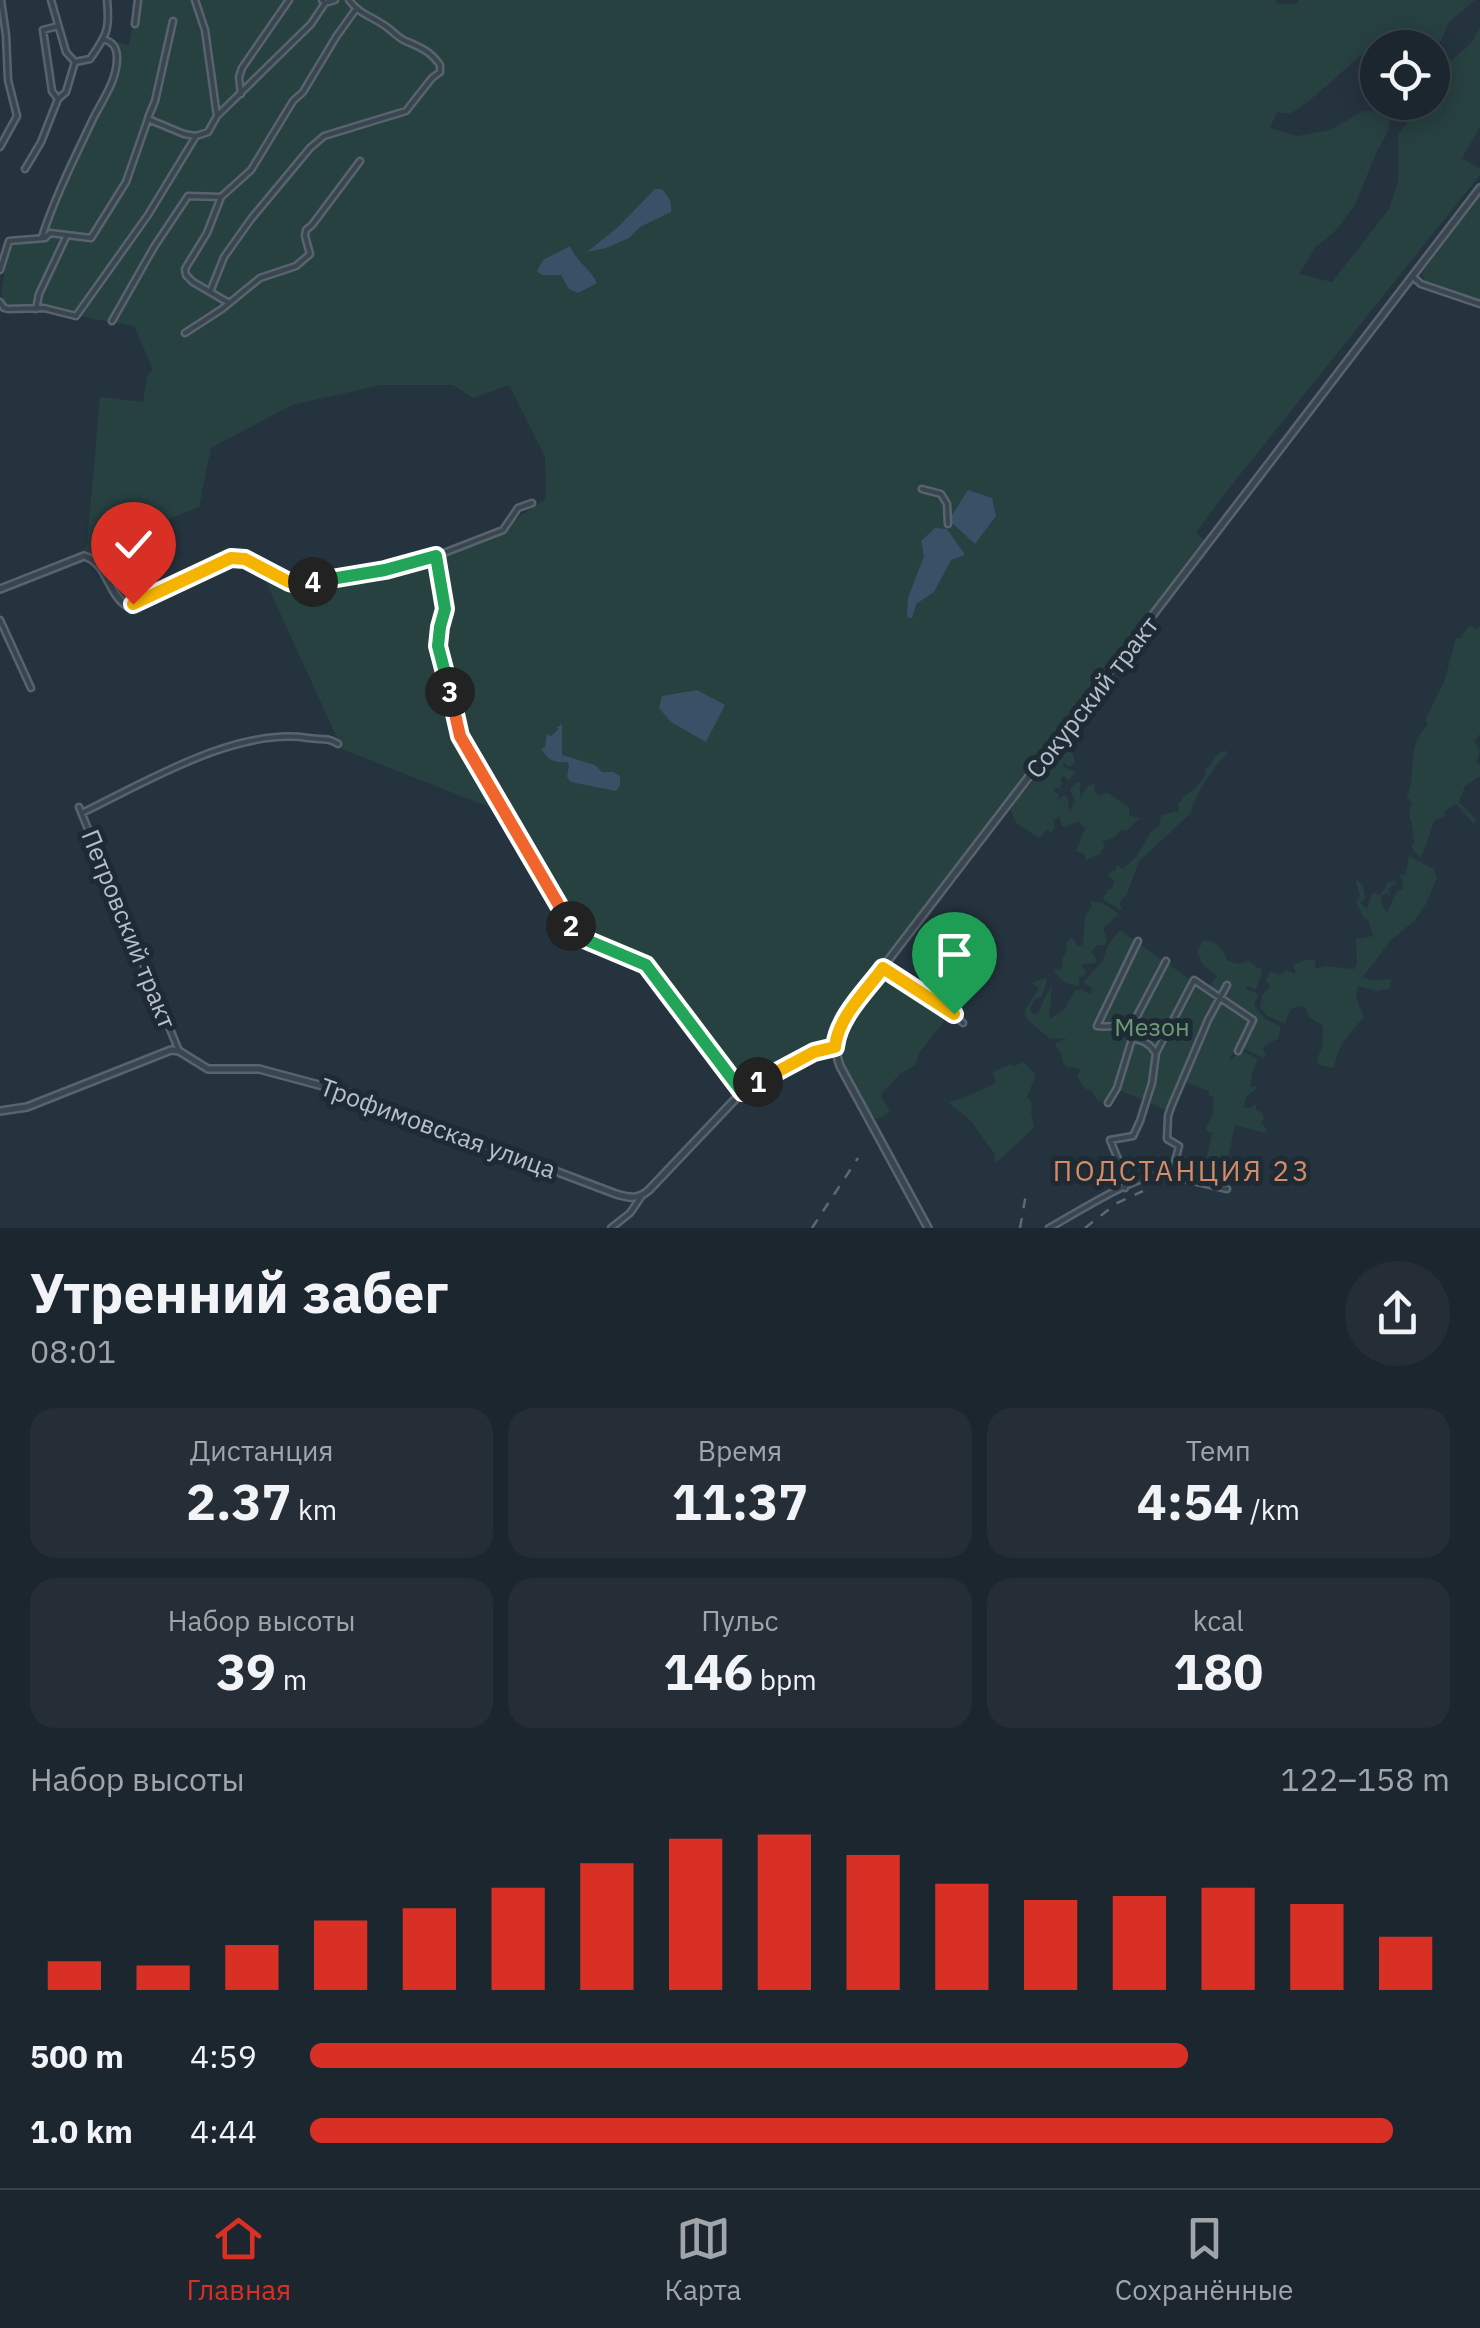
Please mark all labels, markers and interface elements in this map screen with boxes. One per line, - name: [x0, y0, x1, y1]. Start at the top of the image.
- map controls: [1360, 30, 1450, 120]
- button: locate: [1360, 30, 1450, 120]
- pin: [91, 502, 176, 605]
- icon: check: [106, 517, 161, 572]
- pin: 4: [288, 557, 338, 607]
- text: 4: [305, 563, 321, 600]
- street label: Сокурский тракт: [1018, 609, 1165, 785]
- pin: 3: [425, 667, 475, 717]
- text: 3: [442, 673, 458, 710]
- street label: Петровский тракт: [74, 824, 185, 1033]
- pin: 2: [546, 901, 596, 951]
- text: 2: [563, 907, 579, 944]
- pin: [912, 912, 997, 1015]
- icon: arrive: [927, 927, 982, 982]
- park label: Мезон: [1114, 1010, 1190, 1043]
- pin: 1: [733, 1057, 783, 1107]
- text: 1: [750, 1063, 766, 1100]
- street label: Трофимовская улица: [316, 1070, 561, 1186]
- district label: ПОДСТАНЦИЯ 23: [1053, 1152, 1311, 1189]
- text: Утренний забег: [30, 1257, 449, 1328]
- button: share: [1345, 1261, 1450, 1366]
- text: 08:01: [30, 1330, 116, 1372]
- text: Дистанция: [190, 1432, 333, 1469]
- text: Время: [698, 1432, 782, 1469]
- text: Темп: [1186, 1432, 1251, 1469]
- text: 2.37: [186, 1469, 292, 1534]
- text: 11:37: [672, 1469, 808, 1534]
- text: 4:54: [1137, 1469, 1243, 1534]
- text: km: [292, 1491, 337, 1528]
- text: /km: [1243, 1491, 1300, 1528]
- text: Набор высоты: [168, 1602, 356, 1639]
- text: Пульс: [701, 1602, 779, 1639]
- text: kcal: [1193, 1602, 1244, 1639]
- text: 39: [216, 1639, 276, 1704]
- text: 146: [663, 1639, 753, 1704]
- text: 180: [1173, 1639, 1263, 1704]
- text: m: [276, 1661, 307, 1698]
- text: bpm: [753, 1661, 817, 1698]
- text: Набор высоты: [30, 1758, 245, 1800]
- text: 122–158 m: [1280, 1758, 1450, 1800]
- text: 500 m: [30, 2035, 124, 2077]
- text: 4:59: [190, 2035, 257, 2077]
- text: 1.0 km: [30, 2110, 133, 2152]
- text: 4:44: [190, 2110, 257, 2152]
- tab: Главная: [187, 2211, 291, 2308]
- tab: Карта: [665, 2211, 742, 2308]
- tab: Сохранённые: [1115, 2211, 1293, 2308]

